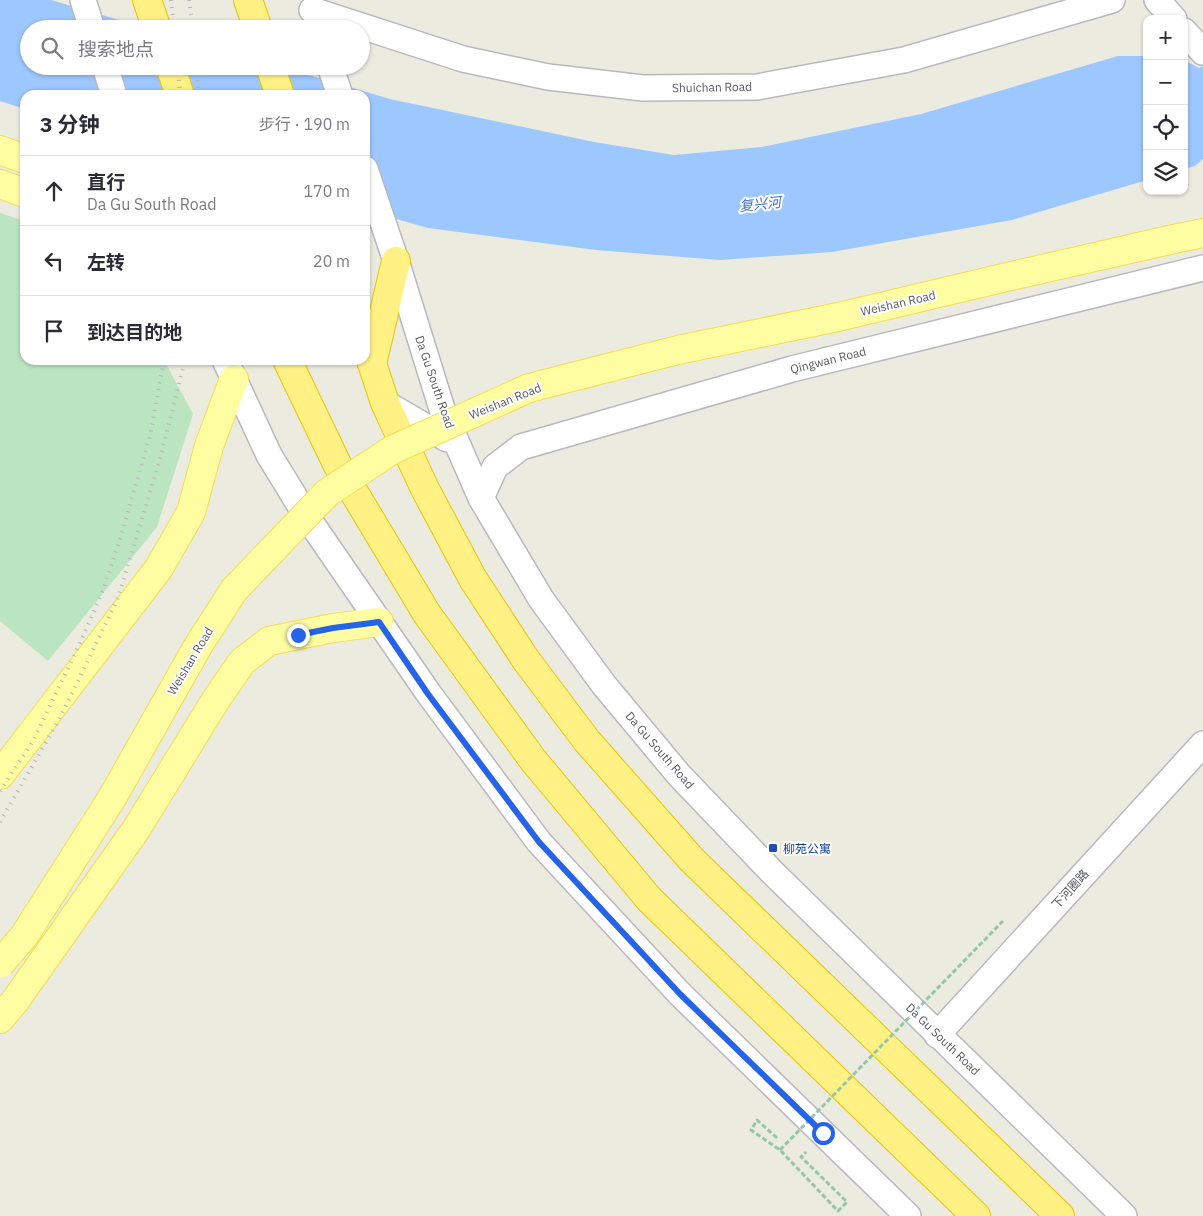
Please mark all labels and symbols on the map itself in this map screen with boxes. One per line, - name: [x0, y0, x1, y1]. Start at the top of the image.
- street label: Shuichan Road: [672, 79, 752, 95]
- water label: 复兴河: [738, 193, 785, 215]
- street label: Weishan Road: [859, 287, 937, 319]
- street label: Da Gu South Road: [412, 334, 458, 430]
- street label: Qingwan Road: [789, 343, 867, 377]
- street label: Weishan Road: [467, 380, 543, 422]
- street label: Weishan Road: [164, 624, 216, 698]
- route end: [287, 624, 310, 647]
- street label: Da Gu South Road: [622, 708, 698, 792]
- place label: 柳苑公寓: [783, 841, 831, 856]
- marker: 柳苑公寓: [767, 842, 779, 854]
- street label: 下河圈路: [1048, 866, 1092, 912]
- street label: Da Gu South Road: [903, 1000, 983, 1078]
- route start: [812, 1122, 835, 1145]

